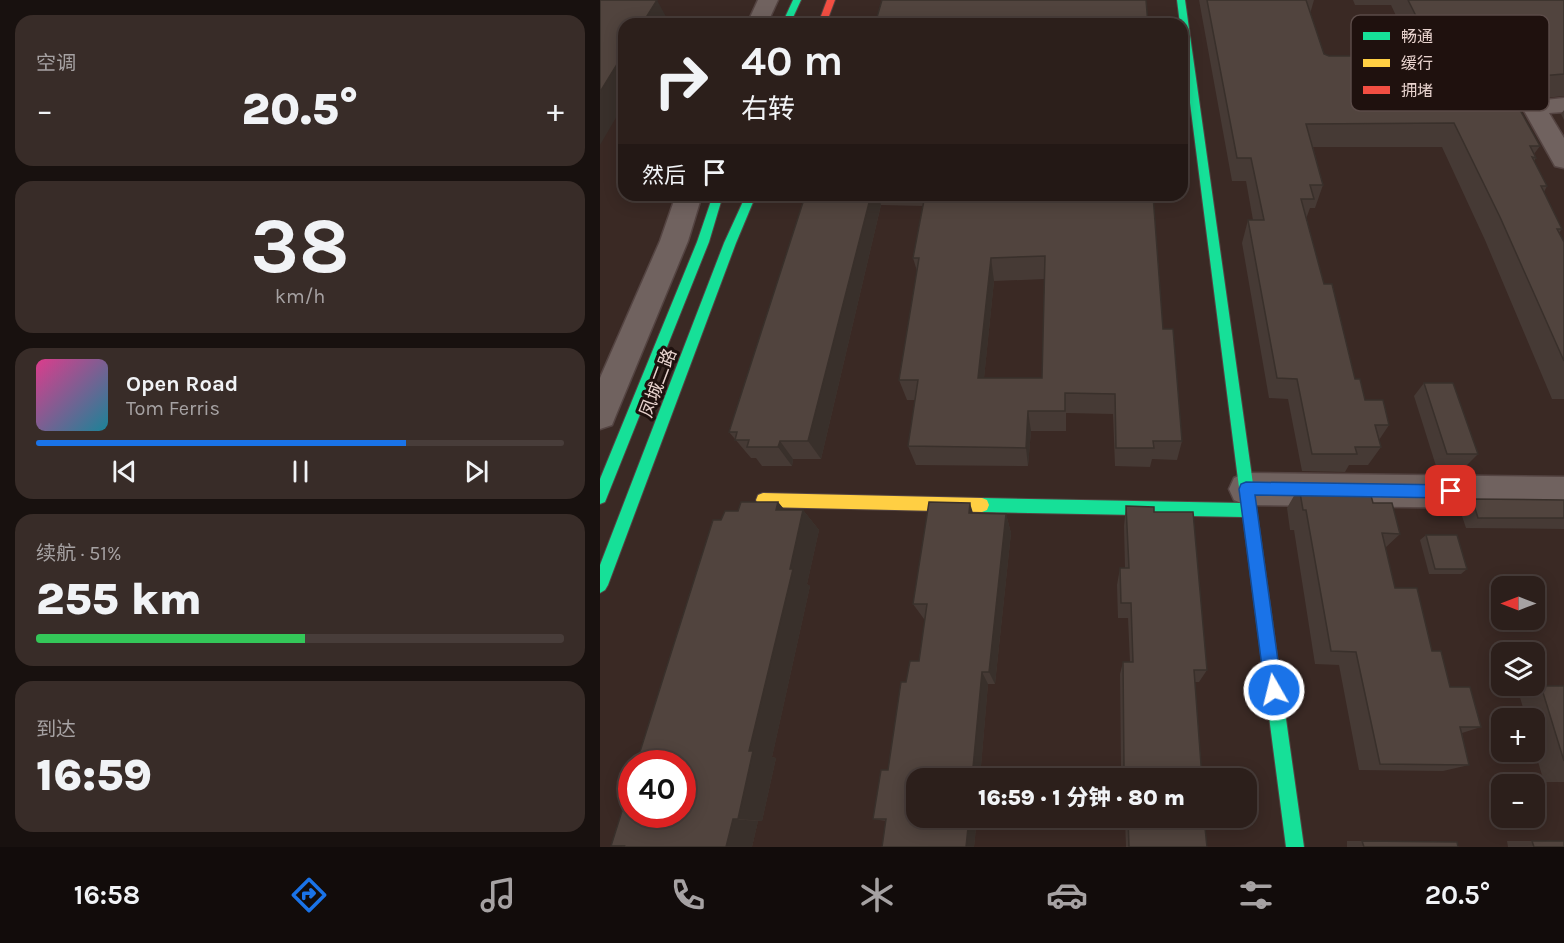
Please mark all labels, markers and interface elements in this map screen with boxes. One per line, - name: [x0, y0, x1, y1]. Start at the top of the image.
- legend: [1351, 15, 1549, 111]
- text: 畅通: [1401, 27, 1433, 46]
- text: 40 m: [741, 36, 843, 86]
- icon: right: [642, 42, 720, 120]
- text: 空调: [36, 52, 76, 75]
- text: 缓行: [1401, 54, 1433, 73]
- text: 拥堵: [1401, 81, 1433, 100]
- text: 20.5°: [242, 83, 358, 135]
- text: −: [36, 91, 53, 129]
- text: +: [547, 91, 564, 129]
- text: 右转: [741, 93, 795, 125]
- icon: arrive: [698, 156, 731, 189]
- text: 然后: [642, 163, 686, 189]
- text: 38: [251, 200, 349, 292]
- text: km/h: [275, 285, 325, 308]
- street label: 凤城二路: [635, 345, 681, 421]
- text: Open Road: [126, 371, 238, 397]
- text: Tom Ferris: [126, 397, 220, 420]
- icon: previous: [108, 455, 141, 488]
- icon: pause: [284, 455, 317, 488]
- icon: next: [460, 455, 493, 488]
- pin: [1425, 465, 1476, 516]
- icon: arrive: [1434, 474, 1467, 507]
- text: 续航 · 51%: [36, 542, 121, 565]
- text: 255 km: [36, 573, 202, 625]
- north arrow: [1491, 576, 1545, 630]
- map controls: [1491, 576, 1545, 828]
- button: layers: [1491, 642, 1545, 696]
- position arrow: [1242, 658, 1306, 722]
- button: +: [1491, 708, 1545, 762]
- text: 到达: [36, 718, 76, 741]
- text: 16:59: [36, 749, 152, 801]
- speed limit sign: 40: [618, 750, 696, 828]
- button: −: [1491, 774, 1545, 828]
- text: 16:59 · 1 分钟 · 80 m: [978, 785, 1185, 811]
- icon: directions: [288, 874, 330, 916]
- icon: music: [477, 874, 519, 916]
- icon: phone: [667, 874, 709, 916]
- icon: climate: [856, 874, 898, 916]
- icon: car: [1046, 874, 1088, 916]
- icon: filters: [1235, 874, 1277, 916]
- text: 16:58: [74, 879, 140, 911]
- text: 20.5°: [1425, 879, 1490, 911]

